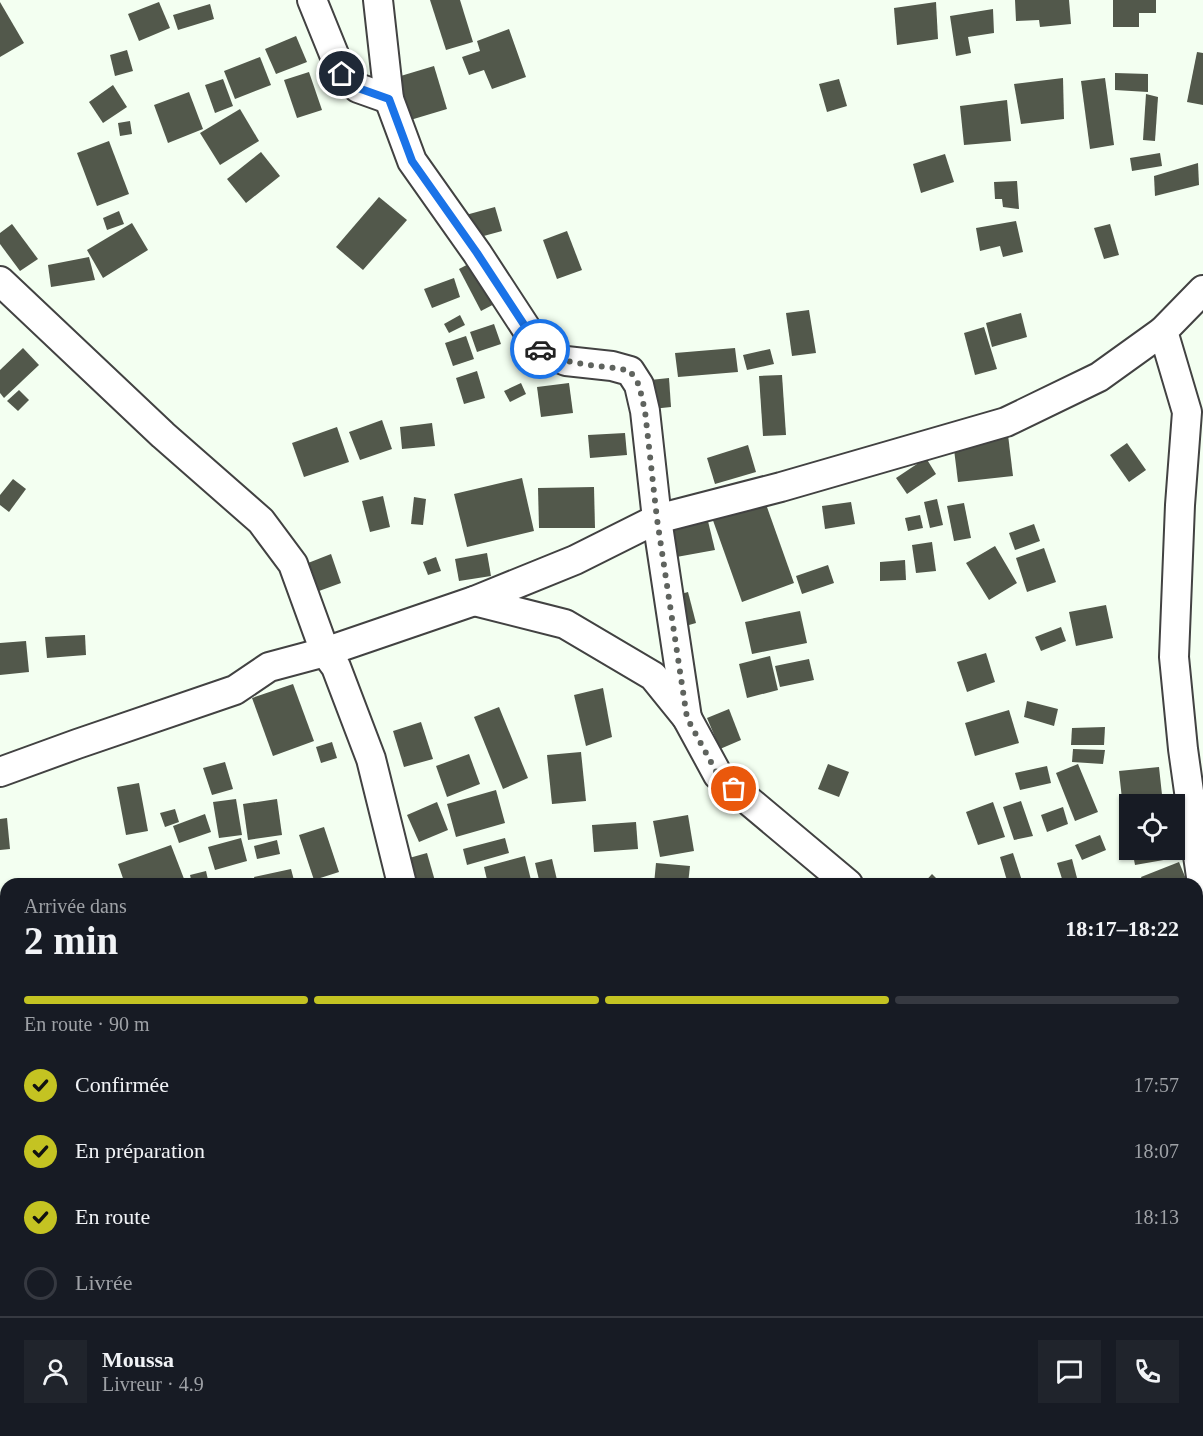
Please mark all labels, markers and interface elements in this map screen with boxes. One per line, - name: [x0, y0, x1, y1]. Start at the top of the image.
- pin: [316, 48, 367, 99]
- icon: home: [325, 57, 358, 90]
- courier: [510, 319, 570, 379]
- icon: car: [524, 333, 557, 366]
- pin: [708, 763, 759, 814]
- icon: bag: [717, 772, 750, 805]
- map controls: [1119, 794, 1185, 860]
- button: locate: [1119, 794, 1185, 860]
- text: Arrivée dans: [24, 895, 127, 917]
- text: 18:17–18:22: [1065, 916, 1179, 941]
- text: 2 min: [24, 919, 118, 962]
- text: En route · 90 m: [24, 1013, 150, 1035]
- icon: check: [24, 1069, 57, 1102]
- text: Confirmée: [75, 1072, 169, 1097]
- text: 17:57: [1133, 1074, 1179, 1096]
- icon: check: [24, 1135, 57, 1168]
- text: En préparation: [75, 1138, 205, 1163]
- text: 18:07: [1133, 1140, 1179, 1162]
- icon: check: [24, 1201, 57, 1234]
- text: En route: [75, 1204, 150, 1229]
- text: 18:13: [1133, 1206, 1179, 1228]
- text: Livrée: [75, 1270, 132, 1295]
- button: person: [24, 1340, 87, 1403]
- button: chat: [1038, 1340, 1101, 1403]
- button: phone: [1116, 1340, 1179, 1403]
- text: Moussa: [102, 1347, 174, 1372]
- text: Livreur · 4.9: [102, 1373, 204, 1395]

